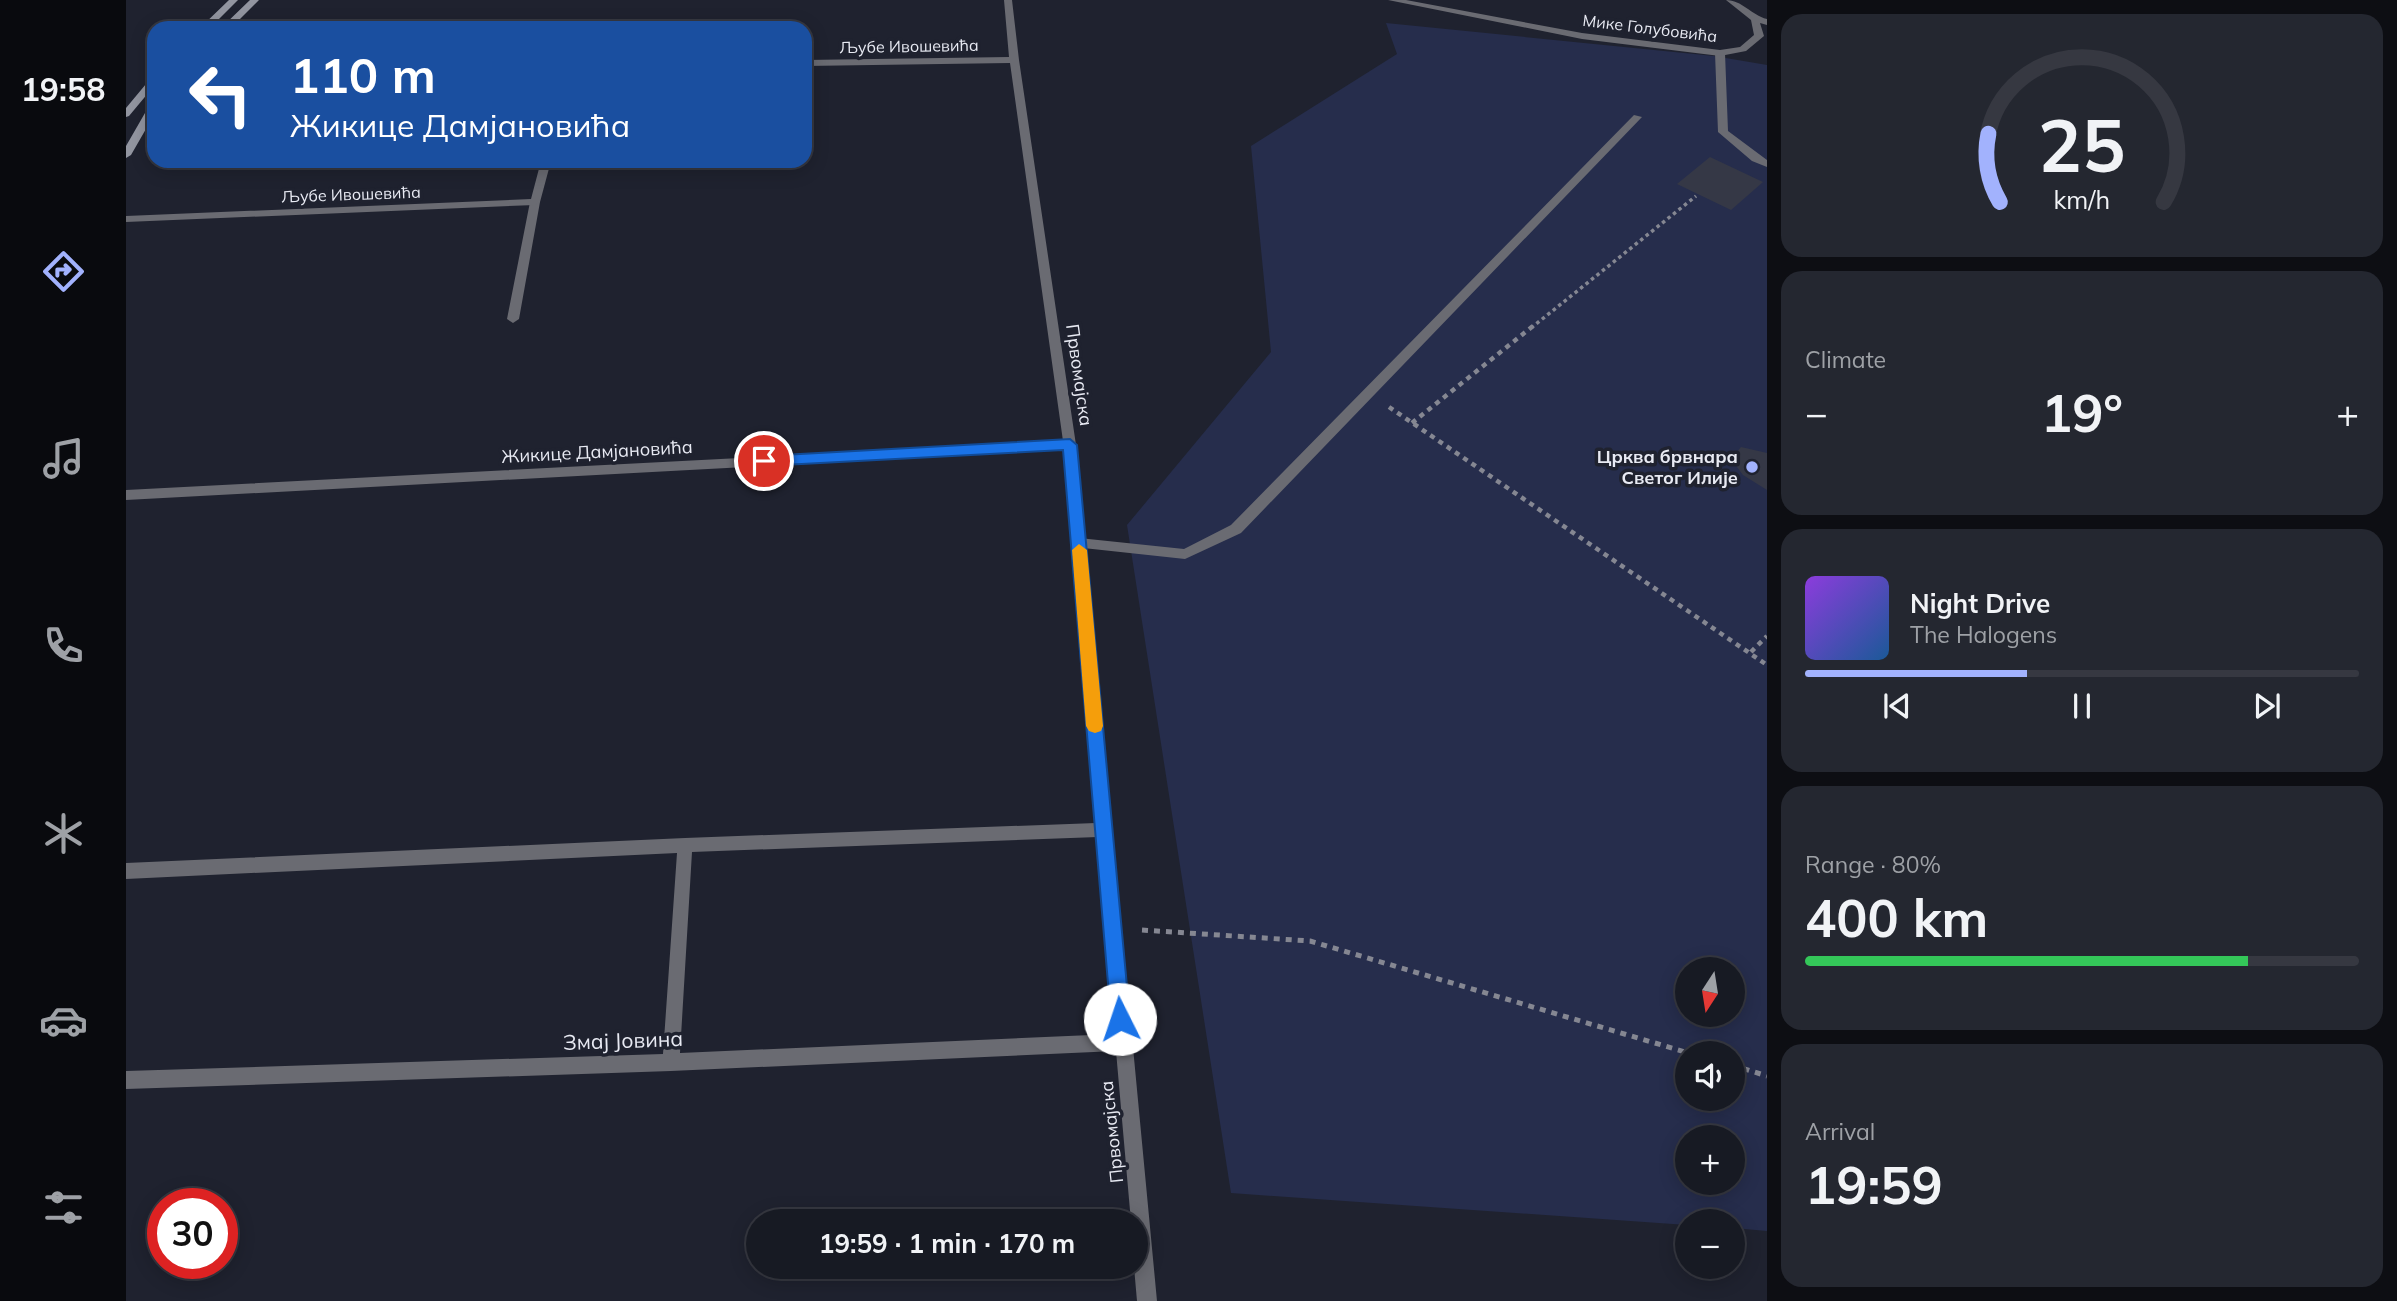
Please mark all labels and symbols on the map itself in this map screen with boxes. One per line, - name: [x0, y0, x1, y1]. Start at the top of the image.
- street label: Мике Голубовића: [1582, 10, 1718, 46]
- street label: Љубе Ивошевића: [839, 35, 979, 57]
- street label: Љубе Ивошевића: [281, 182, 421, 206]
- street label: Првомајска: [1061, 323, 1098, 427]
- pin: [734, 431, 794, 491]
- street label: Жикице Дамјановића: [501, 435, 693, 468]
- place label: Црква брвнара Светог Илије: [1597, 445, 1738, 489]
- marker: Црква брвнара Светог Илије: [1744, 459, 1760, 475]
- north arrow: [1675, 957, 1745, 1027]
- position arrow: [1083, 982, 1157, 1056]
- street label: Змај Јовина: [563, 1025, 683, 1055]
- street label: Првомајска: [1095, 1080, 1128, 1184]
- speed limit sign: 30: [147, 1188, 238, 1279]

